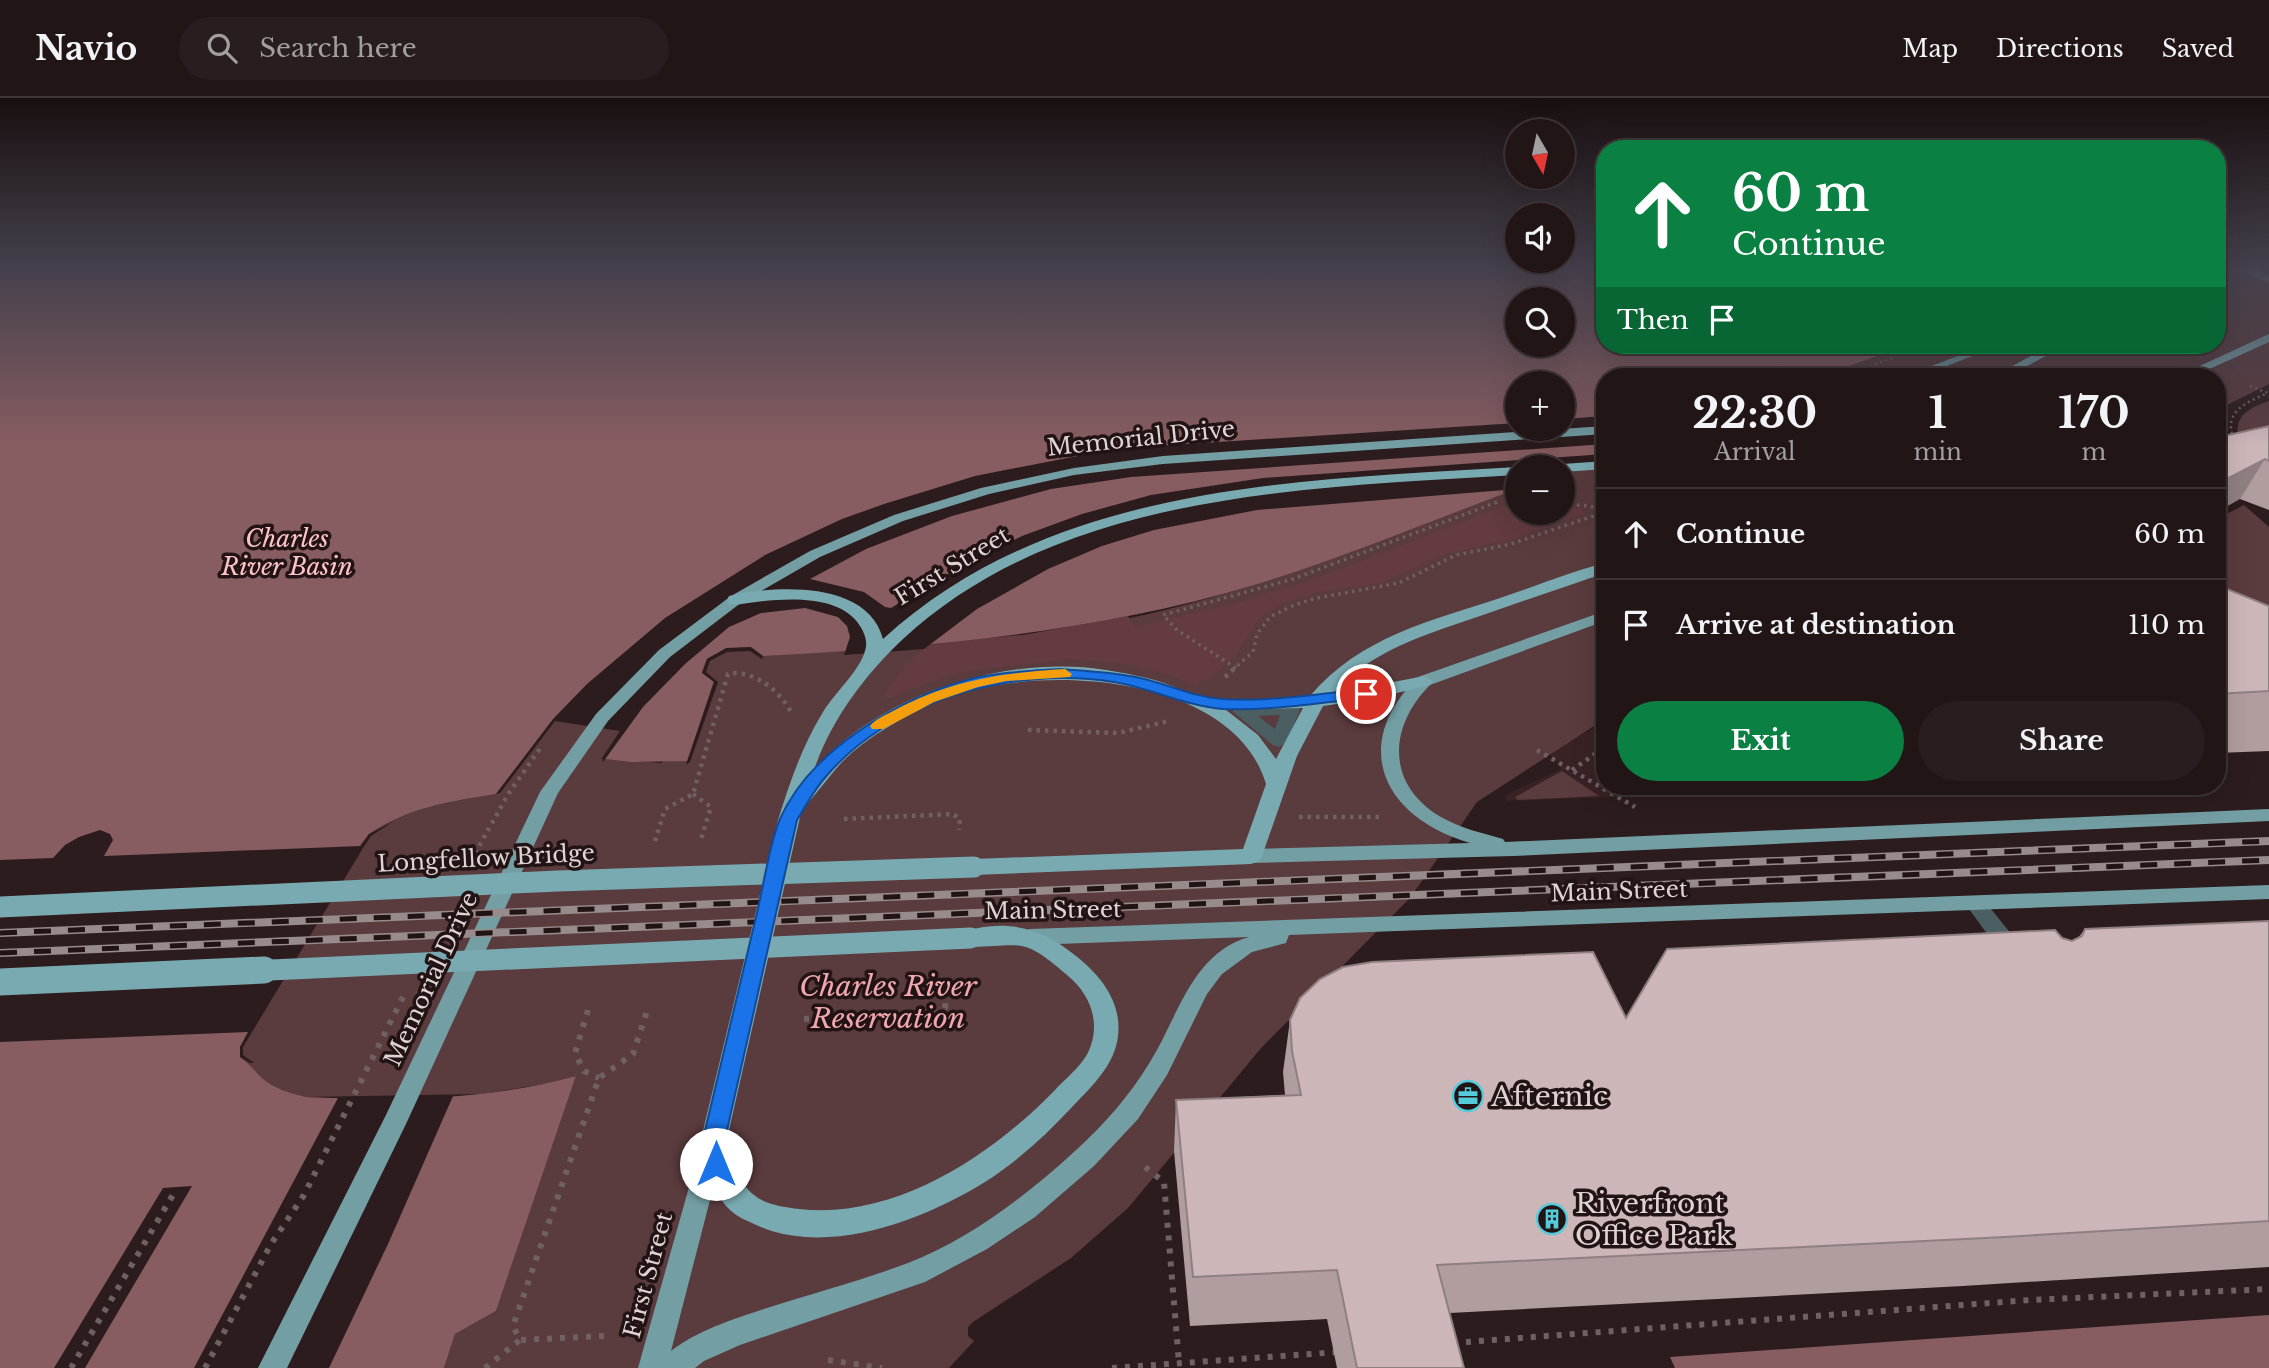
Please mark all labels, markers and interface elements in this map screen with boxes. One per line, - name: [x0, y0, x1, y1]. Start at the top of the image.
- search box: [179, 17, 669, 80]
- text: Navio: [35, 28, 137, 69]
- icon: search: [203, 29, 241, 67]
- text: Search here: [259, 32, 417, 64]
- text: Map: [1902, 34, 1958, 63]
- text: Directions: [1996, 34, 2124, 63]
- text: Saved: [2162, 34, 2234, 63]
- north arrow: [1505, 119, 1575, 189]
- map controls: [1505, 119, 1575, 525]
- text: 60 m: [1732, 163, 1869, 224]
- icon: ahead: [1617, 168, 1708, 259]
- button: sound: [1505, 203, 1575, 273]
- text: Continue: [1732, 224, 1885, 264]
- button: search: [1505, 287, 1575, 357]
- icon: arrive: [1703, 301, 1741, 339]
- text: Then: [1617, 304, 1689, 336]
- button: +: [1505, 371, 1575, 441]
- text: 22:30: [1692, 387, 1817, 439]
- text: 1: [1929, 387, 1947, 439]
- text: 170: [2058, 387, 2130, 439]
- street label: Memorial Drive: [1046, 414, 1236, 462]
- text: Arrival: [1714, 438, 1795, 466]
- text: min: [1913, 438, 1962, 466]
- text: m: [2082, 438, 2106, 466]
- button: −: [1505, 455, 1575, 525]
- icon: ahead: [1617, 515, 1655, 553]
- text: Continue: [1676, 518, 1805, 550]
- text: 60 m: [2134, 518, 2205, 550]
- street label: First Street: [889, 521, 1015, 611]
- water label: Charles River Basin: [220, 524, 353, 581]
- icon: arrive: [1617, 606, 1655, 644]
- text: Arrive at destination: [1676, 609, 1956, 641]
- text: 110 m: [2128, 609, 2205, 641]
- pin: [1336, 664, 1396, 724]
- icon: arrive: [1347, 675, 1385, 713]
- button: Exit: [1617, 701, 1904, 781]
- button: Share: [1918, 701, 2205, 781]
- street label: Longfellow Bridge: [377, 838, 595, 878]
- street label: Main Street: [1550, 875, 1688, 907]
- street label: Memorial Drive: [378, 888, 484, 1070]
- street label: Main Street: [984, 895, 1122, 925]
- park label: Charles River Reservation: [799, 969, 978, 1036]
- office icon: Afternic: [1451, 1079, 1485, 1113]
- place label: Afternic: [1490, 1079, 1608, 1114]
- position arrow: [679, 1127, 753, 1201]
- place label: Riverfront Office Park: [1575, 1186, 1734, 1253]
- building icon: Riverfront Office Park: [1535, 1202, 1569, 1236]
- street label: First Street: [618, 1209, 678, 1341]

